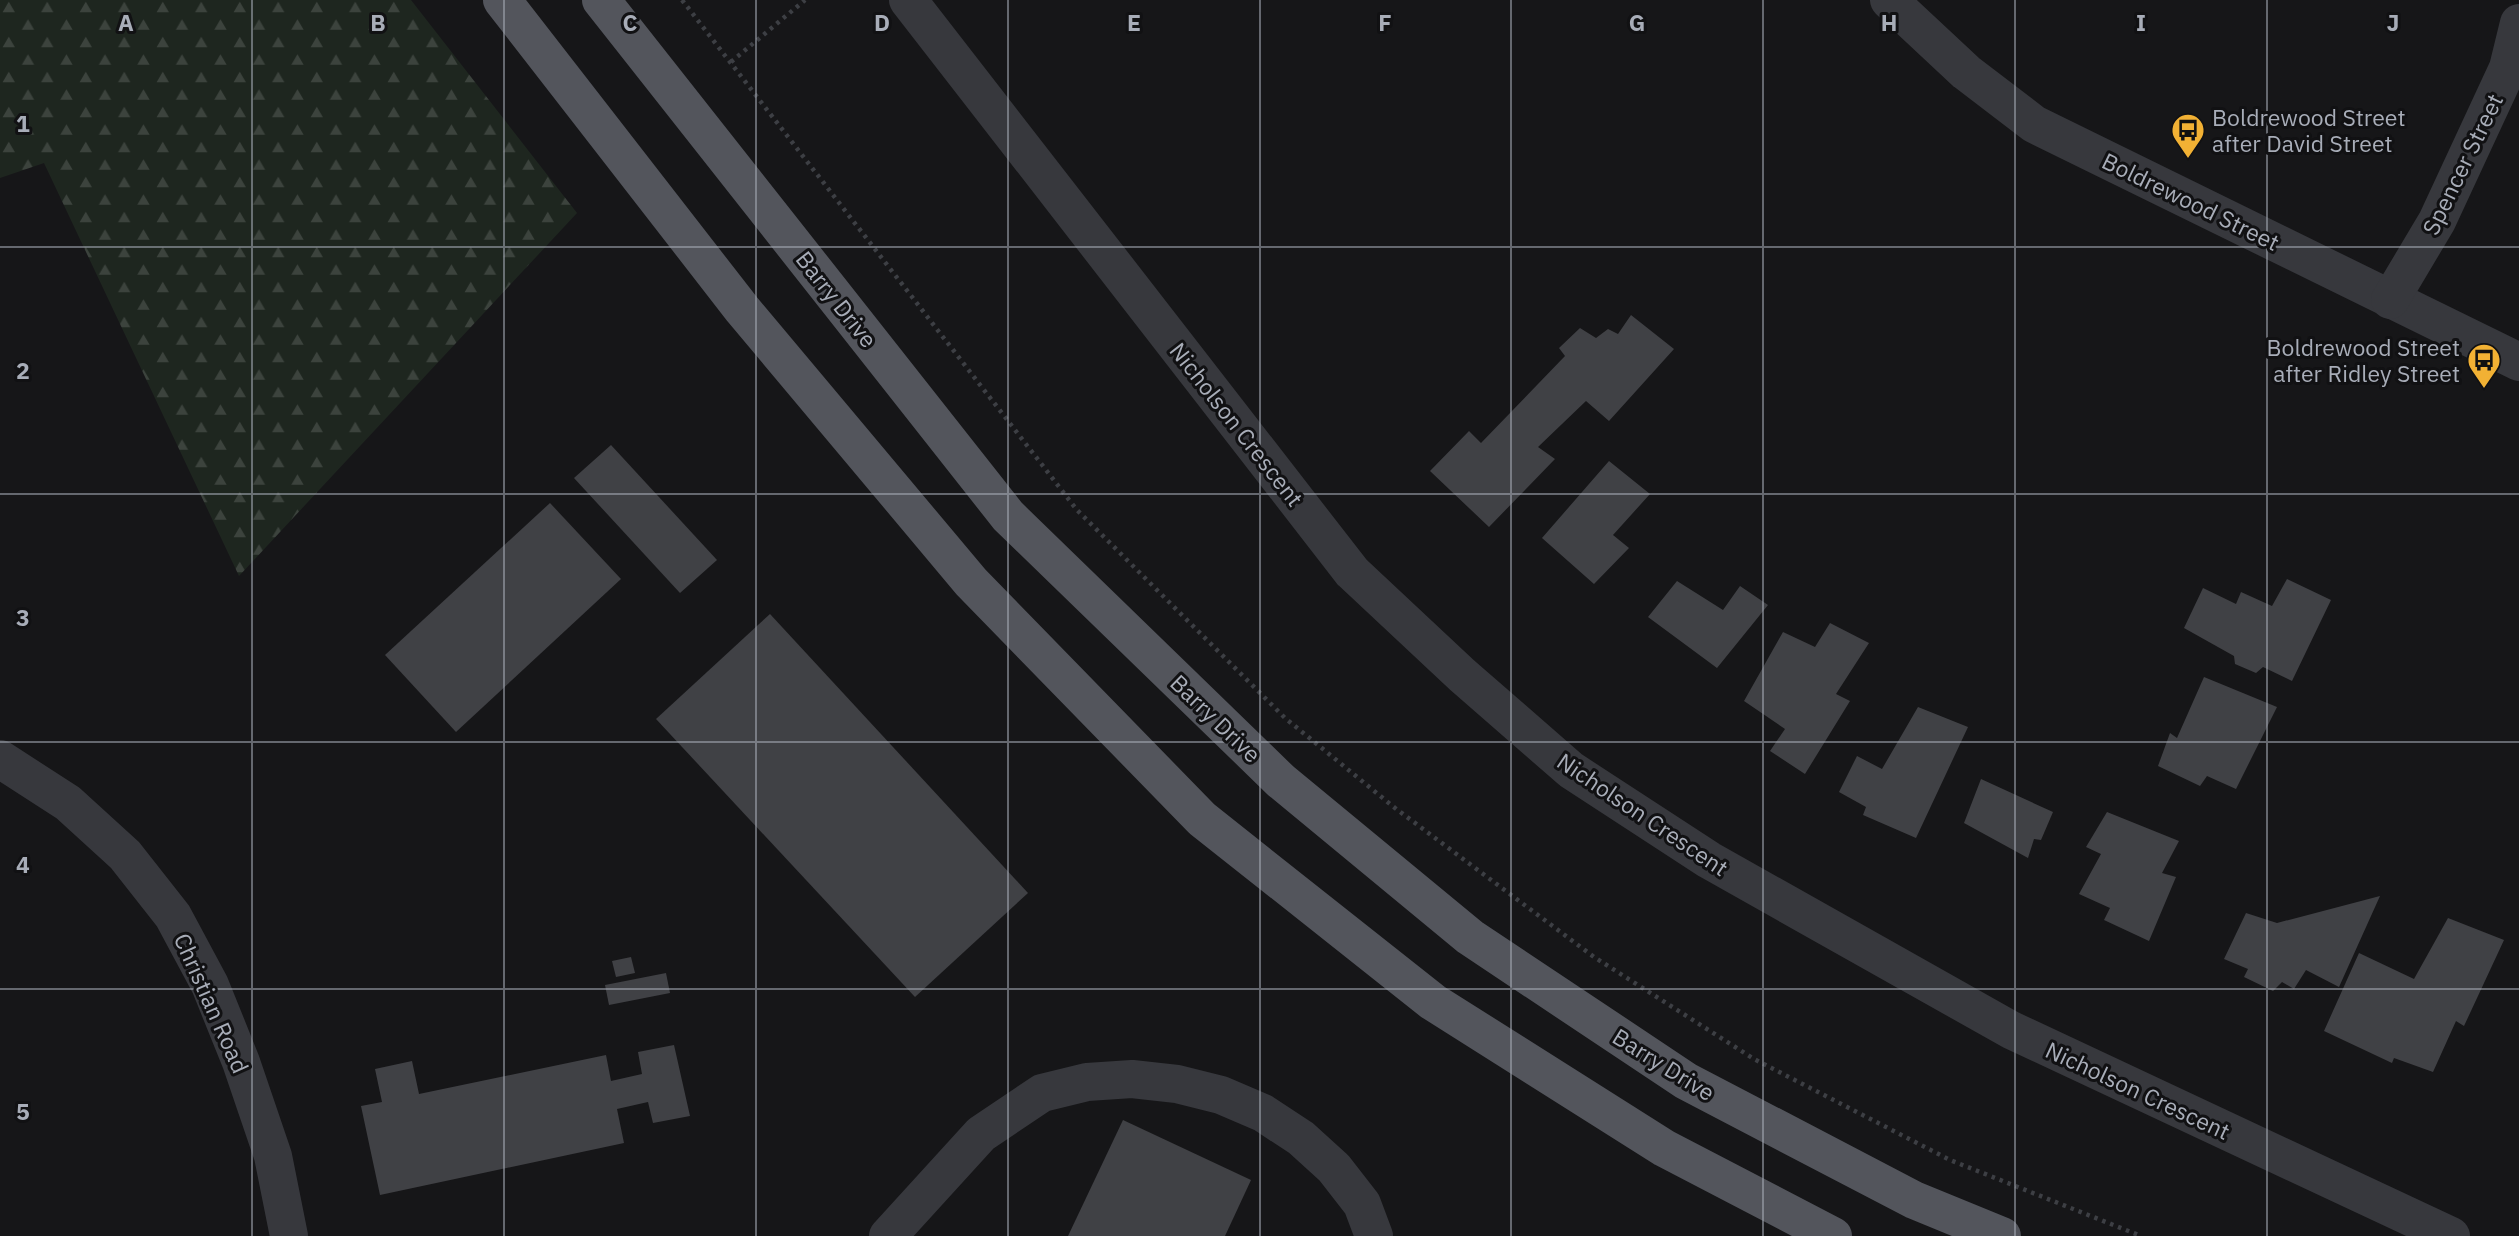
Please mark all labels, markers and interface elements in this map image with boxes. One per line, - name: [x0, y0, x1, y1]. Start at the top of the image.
- text: A: [118, 7, 134, 37]
- text: B: [370, 7, 386, 37]
- text: C: [623, 7, 638, 37]
- text: D: [874, 7, 890, 37]
- text: E: [1127, 7, 1141, 37]
- text: F: [1378, 7, 1392, 37]
- text: G: [1629, 7, 1645, 37]
- text: H: [1881, 7, 1897, 37]
- text: I: [2136, 7, 2146, 37]
- text: J: [2387, 7, 2399, 37]
- street label: Spencer Street: [2415, 88, 2509, 240]
- place label: Boldrewood Street after David Street: [2212, 102, 2406, 158]
- text: 1: [16, 108, 30, 138]
- bus stop icon: Boldrewood Street after David Street: [2169, 111, 2207, 160]
- street label: Boldrewood Street: [2097, 145, 2285, 257]
- street label: Barry Drive: [790, 245, 884, 353]
- place label: Boldrewood Street after Ridley Street: [2267, 332, 2460, 388]
- street label: Nicholson Crescent: [1164, 336, 1310, 512]
- bus stop icon: Boldrewood Street after Ridley Street: [2465, 341, 2503, 390]
- text: 2: [16, 355, 30, 385]
- text: 3: [16, 602, 30, 632]
- street label: Barry Drive: [1164, 667, 1268, 769]
- street label: Nicholson Crescent: [1552, 746, 1734, 882]
- text: 4: [16, 849, 30, 879]
- street label: Christian Road: [168, 928, 256, 1078]
- street label: Barry Drive: [1607, 1021, 1721, 1107]
- street label: Nicholson Crescent: [2041, 1034, 2235, 1146]
- text: 5: [16, 1096, 30, 1126]

